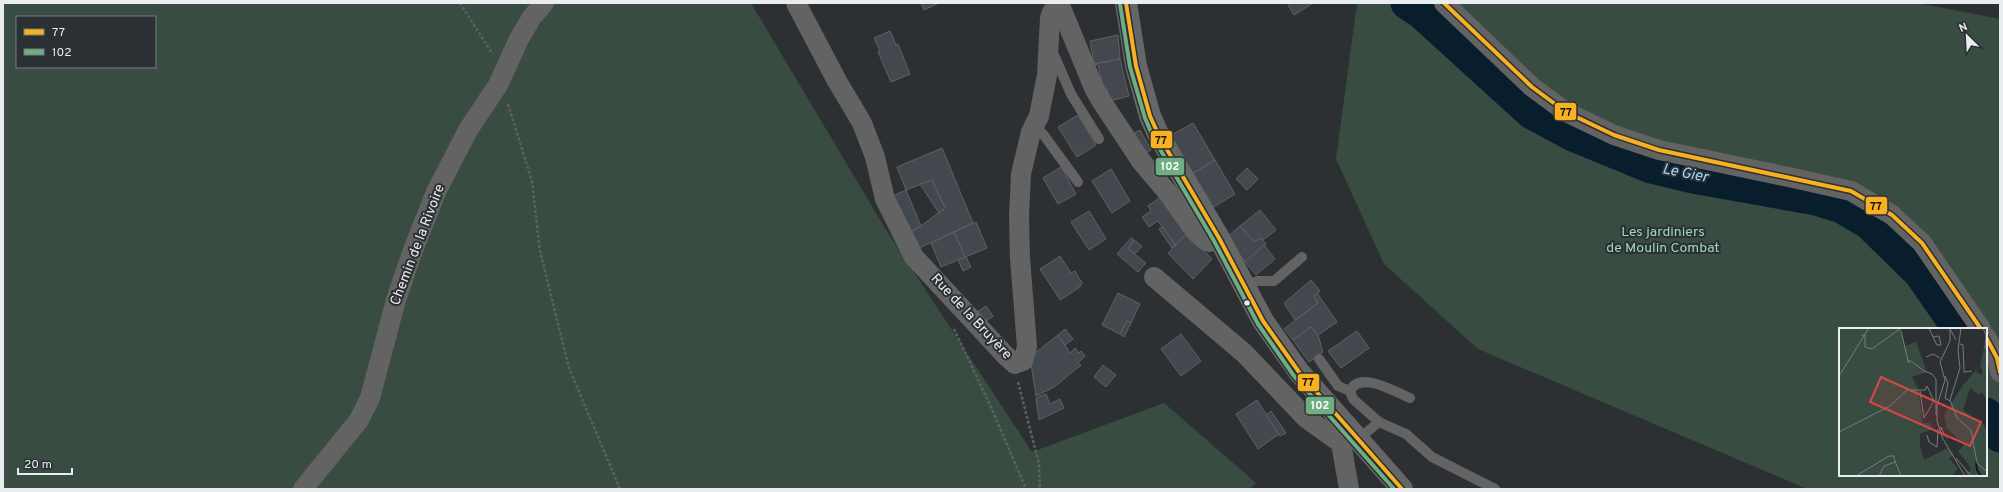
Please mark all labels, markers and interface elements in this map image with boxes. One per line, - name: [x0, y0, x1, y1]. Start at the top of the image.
- legend: [16, 16, 156, 68]
- north arrow: [1947, 16, 1987, 56]
- text: N: [1957, 20, 1970, 36]
- text: 77: [52, 25, 65, 41]
- text: 102: [52, 45, 72, 61]
- line badge: 77: [1554, 102, 1577, 121]
- text: 77: [1560, 106, 1572, 120]
- line badge: 77: [1150, 130, 1173, 149]
- text: 77: [1155, 134, 1167, 148]
- line badge: 102: [1155, 157, 1185, 176]
- text: 102: [1161, 160, 1179, 174]
- water label: Le Gier: [1660, 160, 1711, 188]
- street label: Chemin de la Rivoire: [387, 182, 449, 308]
- line badge: 77: [1865, 196, 1888, 215]
- text: 77: [1870, 200, 1882, 214]
- park label: Les jardiniers de Moulin Combat: [1606, 224, 1720, 257]
- street label: Rue de la Bruyère: [927, 271, 1015, 363]
- unlabelled marker: [1242, 298, 1252, 308]
- inset map: [1839, 328, 1987, 476]
- line badge: 77: [1297, 373, 1320, 392]
- text: 77: [1302, 376, 1314, 390]
- line badge: 102: [1305, 396, 1335, 415]
- text: 102: [1311, 399, 1329, 413]
- scale bar: [18, 450, 72, 476]
- text: 20 m: [24, 457, 52, 473]

